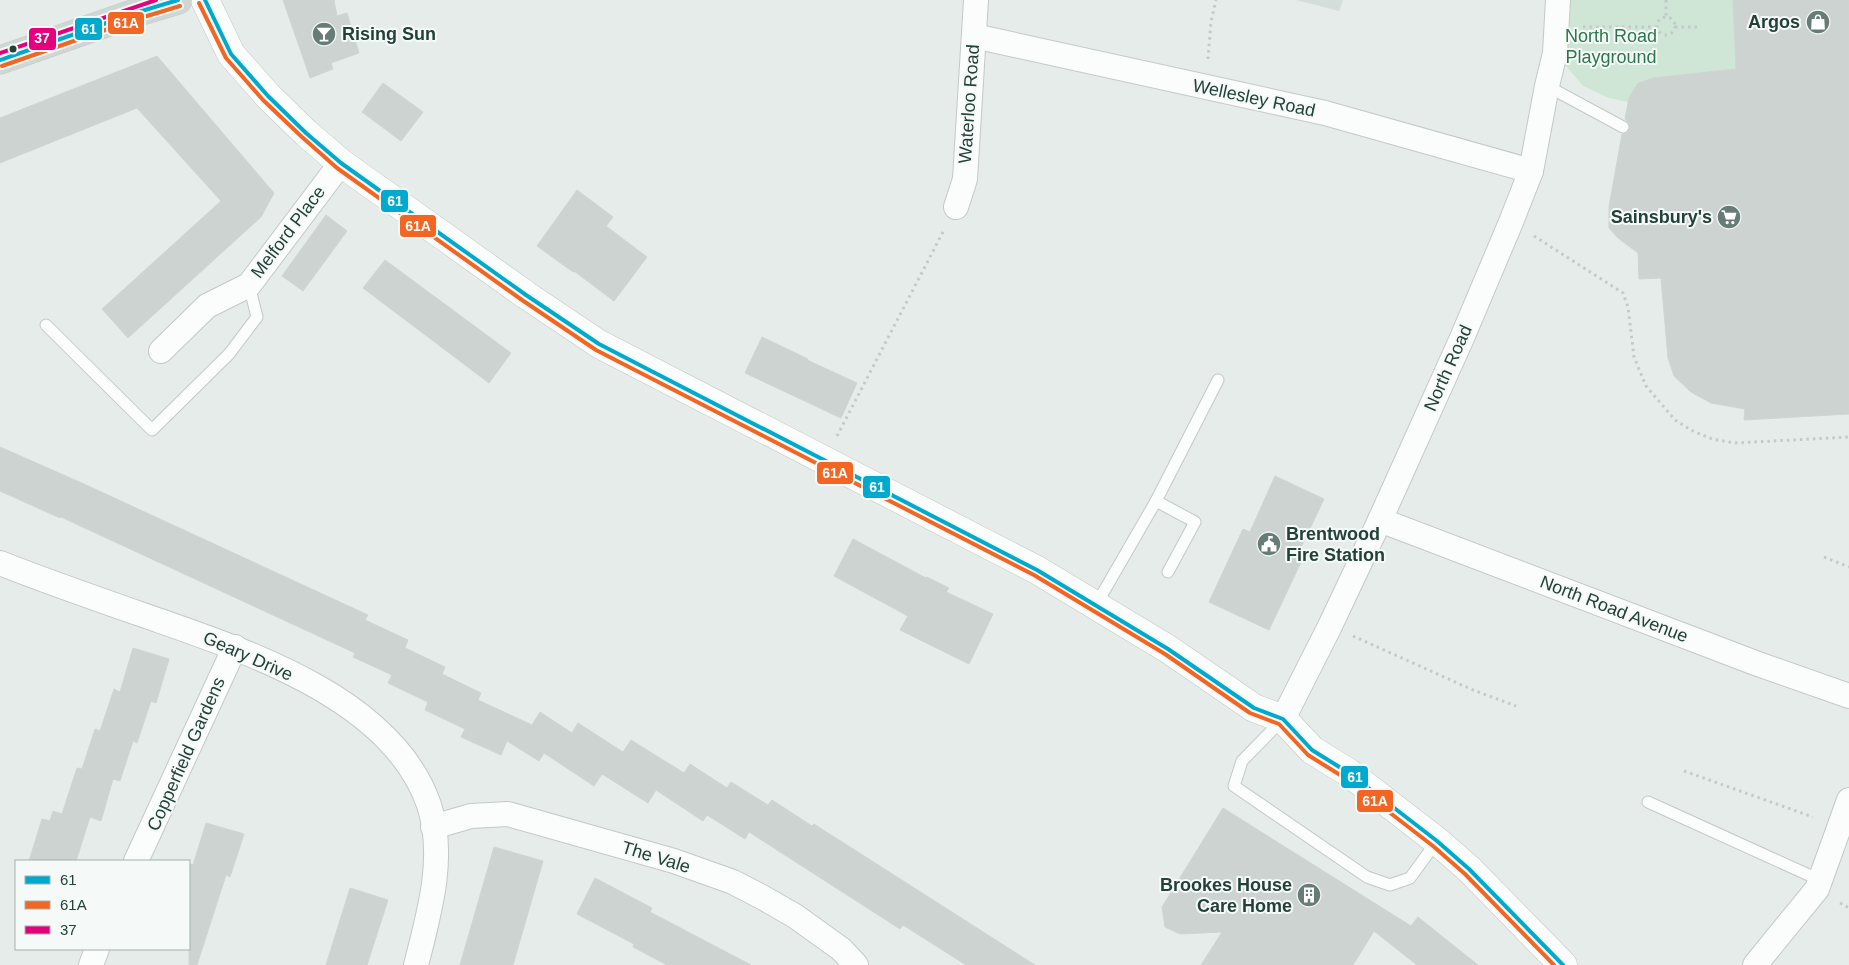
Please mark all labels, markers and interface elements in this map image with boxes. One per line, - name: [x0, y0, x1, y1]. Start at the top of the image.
- shop icon: Argos: [1805, 9, 1831, 35]
- line badge: 61A: [107, 11, 145, 35]
- place label: Argos: [1748, 12, 1800, 32]
- text: 61A: [113, 15, 139, 31]
- line badge: 61: [74, 17, 103, 41]
- text: 61: [81, 21, 97, 37]
- bar icon: Rising Sun: [311, 21, 337, 47]
- place label: Rising Sun: [342, 24, 436, 44]
- park label: North Road Playground: [1565, 26, 1657, 67]
- line badge: 37: [28, 27, 57, 51]
- text: 37: [34, 30, 50, 46]
- unlabelled marker: [8, 44, 18, 54]
- street label: Waterloo Road: [955, 44, 983, 164]
- street label: Wellesley Road: [1191, 75, 1317, 121]
- street label: Melford Place: [247, 182, 329, 282]
- line badge: 61: [380, 189, 409, 213]
- text: 61: [387, 193, 403, 209]
- supermarket icon: Sainsbury's: [1716, 204, 1742, 230]
- place label: Sainsbury's: [1611, 207, 1712, 227]
- line badge: 61A: [399, 214, 437, 238]
- text: 61A: [405, 218, 431, 234]
- street label: North Road: [1420, 322, 1476, 414]
- line badge: 61A: [816, 461, 854, 485]
- text: 61A: [822, 465, 848, 481]
- line badge: 61: [862, 475, 891, 499]
- text: 61: [869, 479, 885, 495]
- place label: Brentwood Fire Station: [1286, 524, 1385, 565]
- public building icon: Brentwood Fire Station: [1256, 531, 1282, 557]
- street label: North Road Avenue: [1537, 572, 1691, 646]
- street label: Geary Drive: [200, 627, 296, 685]
- street label: Copperfield Gardens: [143, 674, 229, 834]
- line badge: 61: [1340, 765, 1369, 789]
- text: 61: [1347, 769, 1363, 785]
- line badge: 61A: [1356, 789, 1394, 813]
- text: 61A: [1362, 793, 1388, 809]
- street label: The Vale: [619, 837, 693, 877]
- legend: [15, 860, 190, 950]
- text: 61: [60, 871, 77, 888]
- place label: Brookes House Care Home: [1160, 875, 1292, 916]
- building icon: Brookes House Care Home: [1296, 882, 1322, 908]
- text: 61A: [60, 896, 87, 913]
- text: 37: [60, 921, 77, 938]

